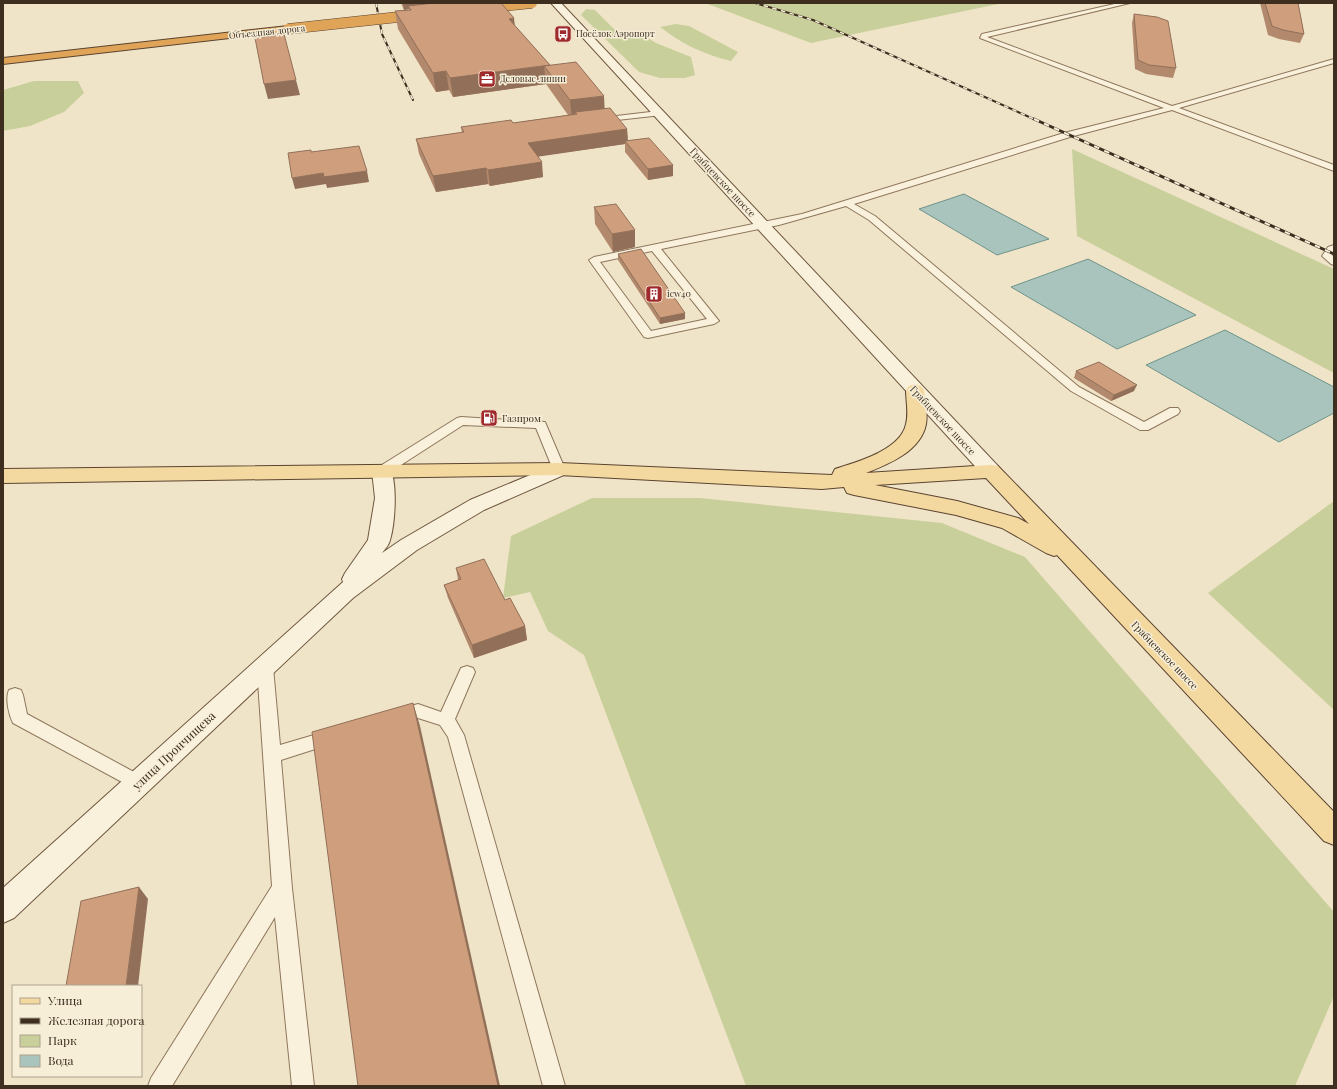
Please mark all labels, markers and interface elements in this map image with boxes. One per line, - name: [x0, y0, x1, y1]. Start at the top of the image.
- street label: Объездная дорога: [228, 21, 306, 41]
- bus stop icon: Посёлок Аэропорт: [553, 24, 573, 44]
- place label: Посёлок Аэропорт: [576, 27, 655, 39]
- office icon: Деловые линии: [477, 69, 497, 89]
- place label: Деловые линии: [500, 72, 566, 84]
- street label: Грабцевское шоссе: [687, 144, 759, 220]
- building icon: icw40: [644, 284, 664, 304]
- place label: icw40: [667, 287, 691, 299]
- street label: Грабцевское шоссе: [907, 382, 979, 458]
- fuel station icon: Газпром: [479, 408, 499, 428]
- place label: Газпром: [502, 411, 541, 425]
- street label: Грабцевское шоссе: [1129, 618, 1201, 692]
- street label: улица Прончищева: [128, 707, 218, 794]
- legend: [12, 985, 142, 1077]
- text: Улица: [47, 992, 82, 1008]
- text: Железная дорога: [48, 1012, 145, 1028]
- text: Парк: [48, 1032, 77, 1048]
- text: Вода: [48, 1052, 74, 1068]

